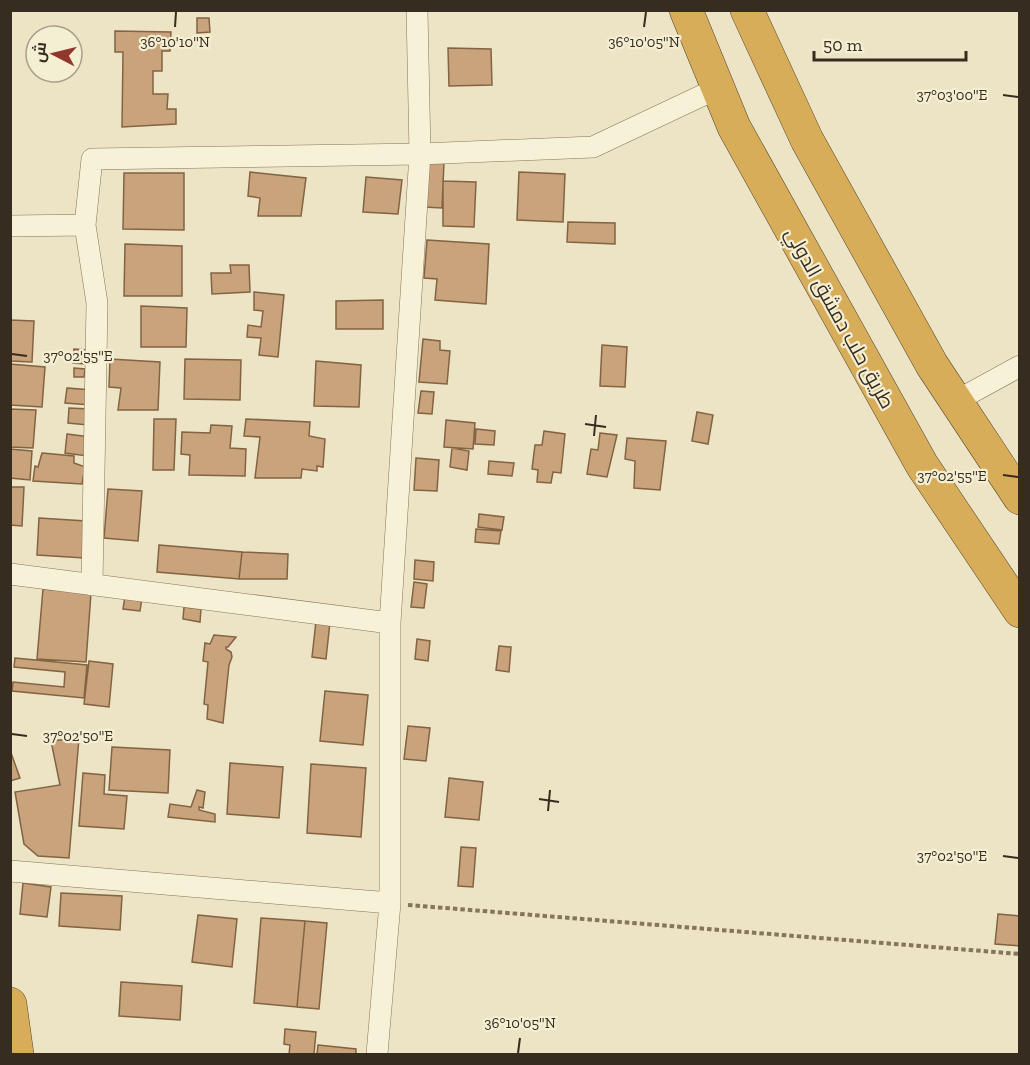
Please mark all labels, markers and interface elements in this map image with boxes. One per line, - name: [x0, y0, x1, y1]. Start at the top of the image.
- north arrow: [24, 24, 84, 84]
- scale bar: [814, 24, 966, 62]
- text: 36°10'10"N: [140, 33, 210, 51]
- text: 36°10'05"N: [608, 33, 680, 51]
- text: 50 m: [823, 34, 863, 56]
- text: ش: [29, 41, 50, 64]
- text: 37°03'00"E: [917, 86, 988, 104]
- street label: طريق حلب دمشق الدولي: [777, 223, 900, 415]
- text: 37°02'55"E: [43, 347, 113, 365]
- text: 37°02'55"E: [917, 467, 987, 485]
- text: 37°02'50"E: [43, 727, 113, 745]
- text: 37°02'50"E: [917, 847, 987, 865]
- text: 36°10'05"N: [484, 1014, 556, 1032]

